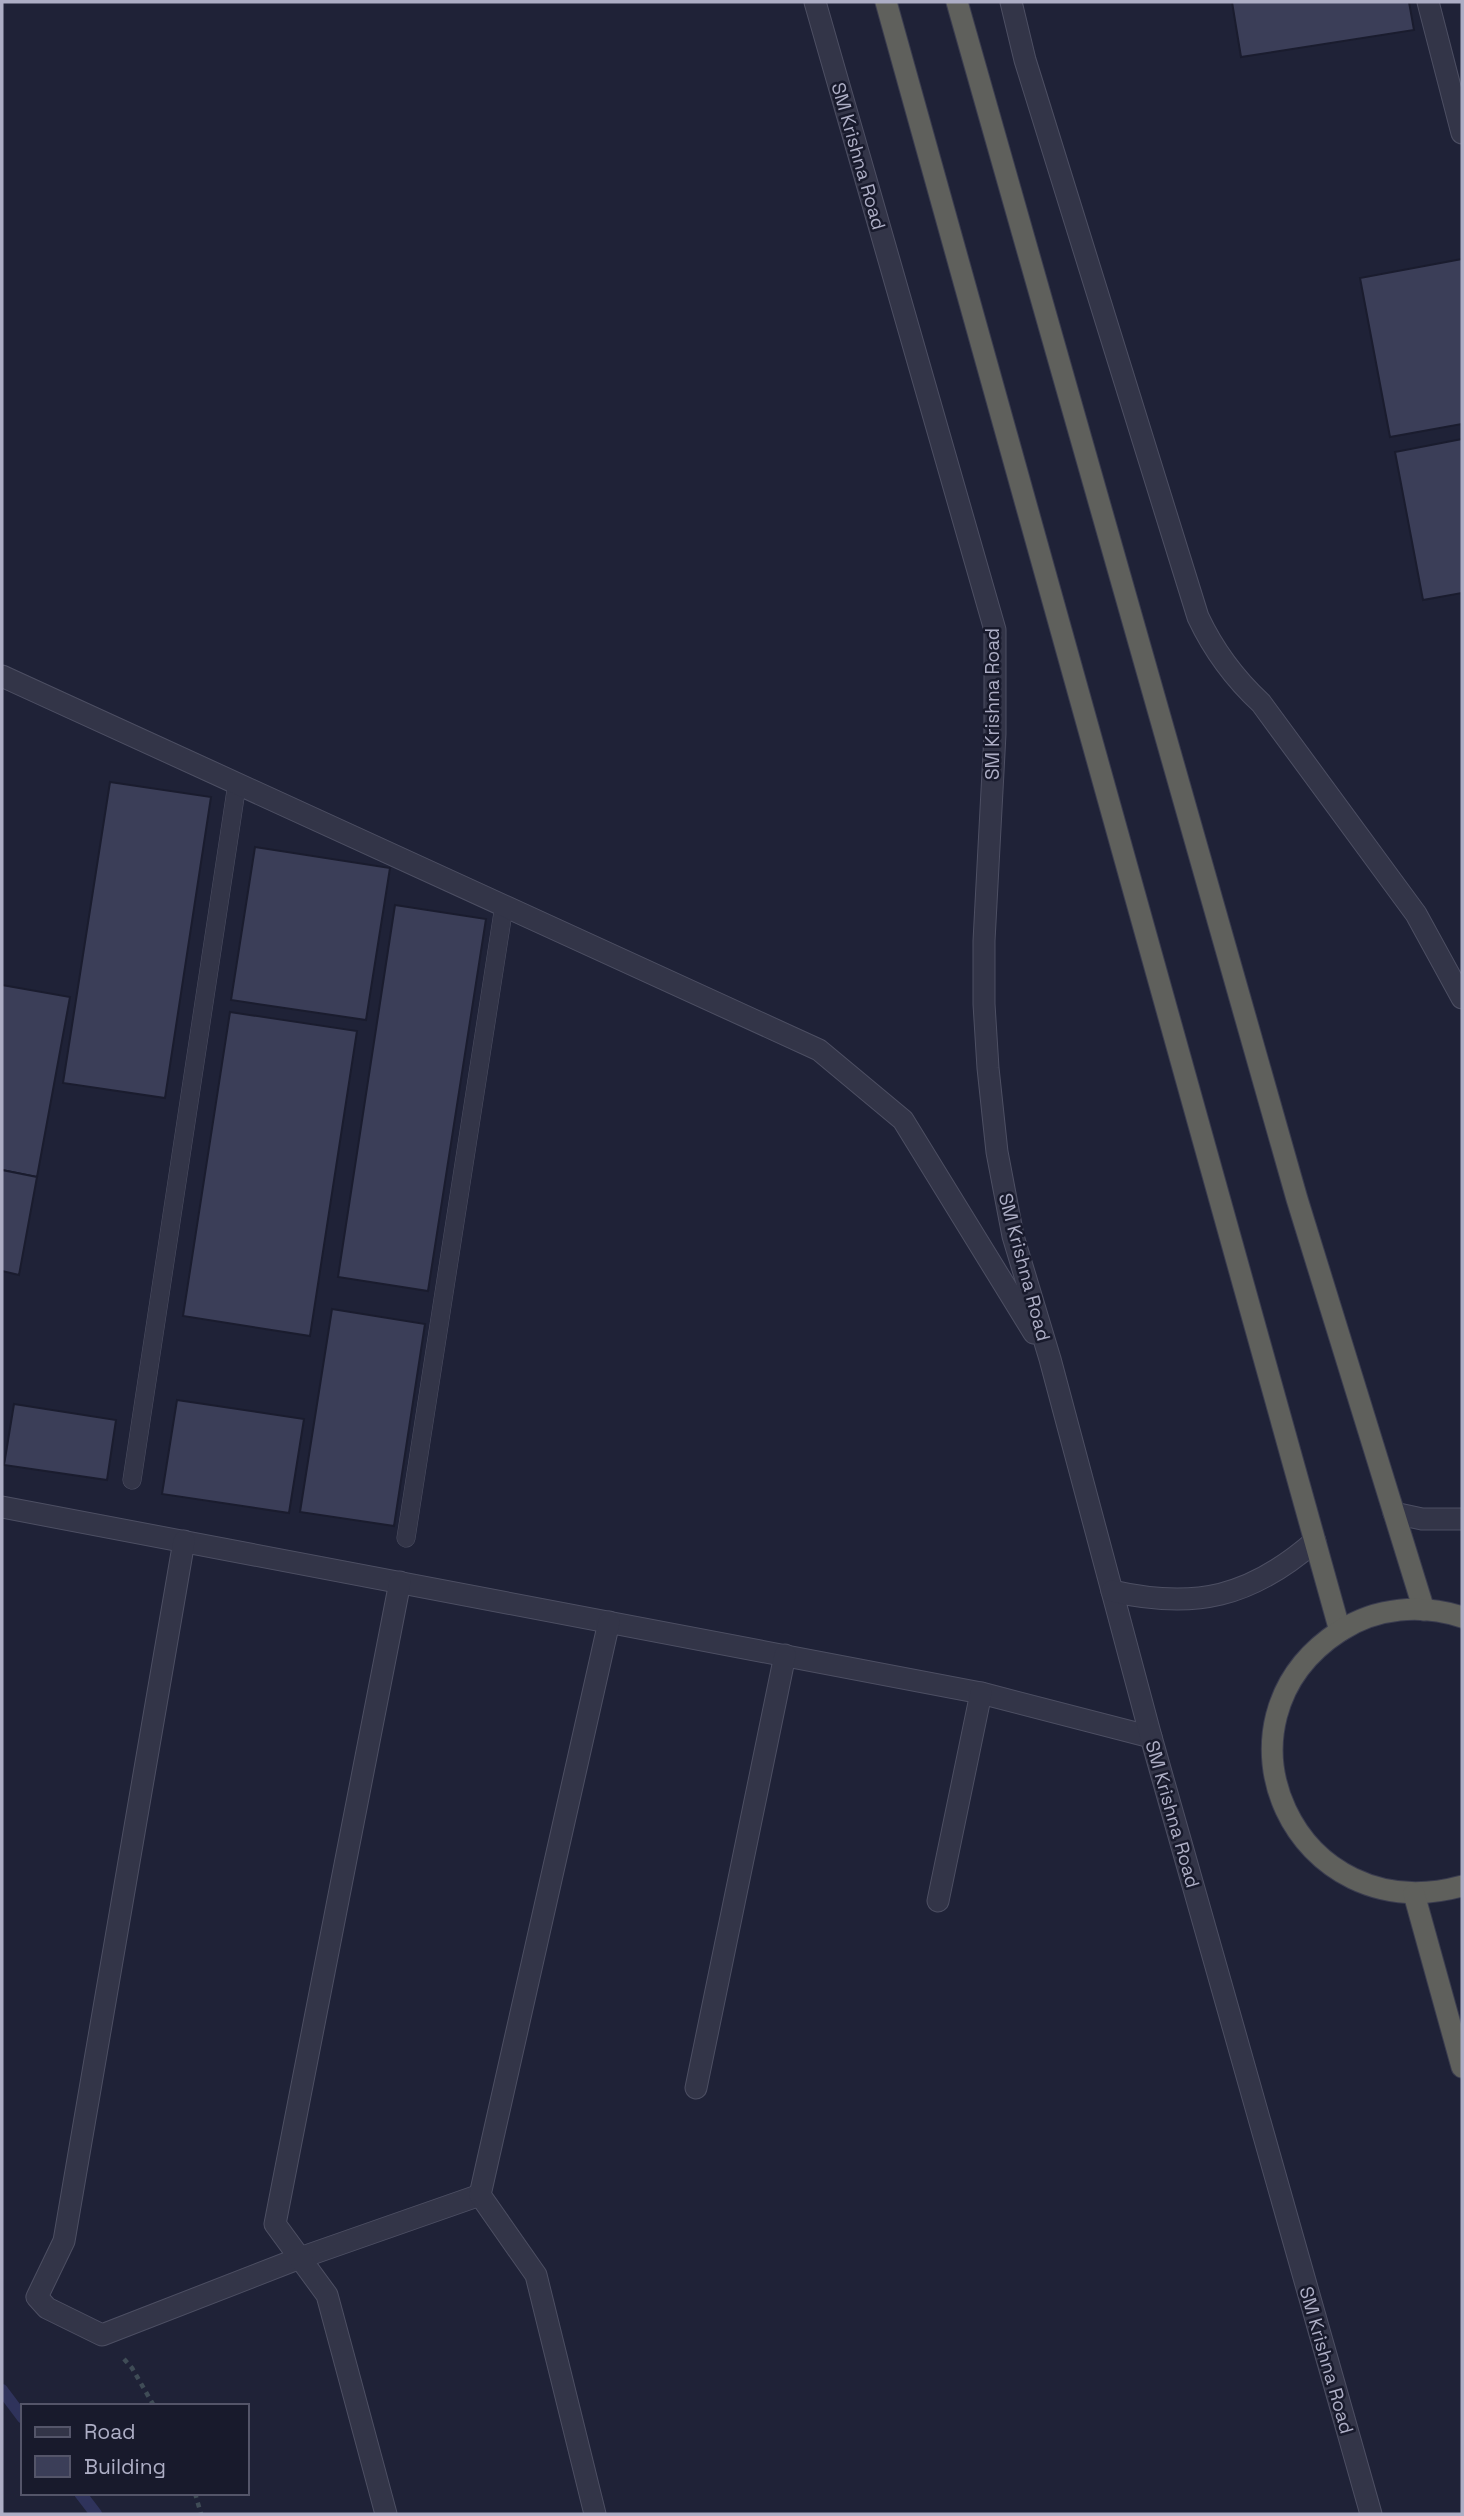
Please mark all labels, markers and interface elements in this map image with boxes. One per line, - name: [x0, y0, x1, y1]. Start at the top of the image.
- street label: SM Krishna Road: [826, 80, 892, 233]
- street label: SM Krishna Road: [980, 628, 1005, 780]
- street label: SM Krishna Road: [993, 1190, 1056, 1344]
- street label: SM Krishna Road: [1140, 1738, 1206, 1891]
- street label: SM Krishna Road: [1294, 2284, 1360, 2437]
- legend: [21, 2404, 248, 2495]
- text: Road: [84, 2418, 136, 2445]
- text: Building: [84, 2453, 166, 2480]

